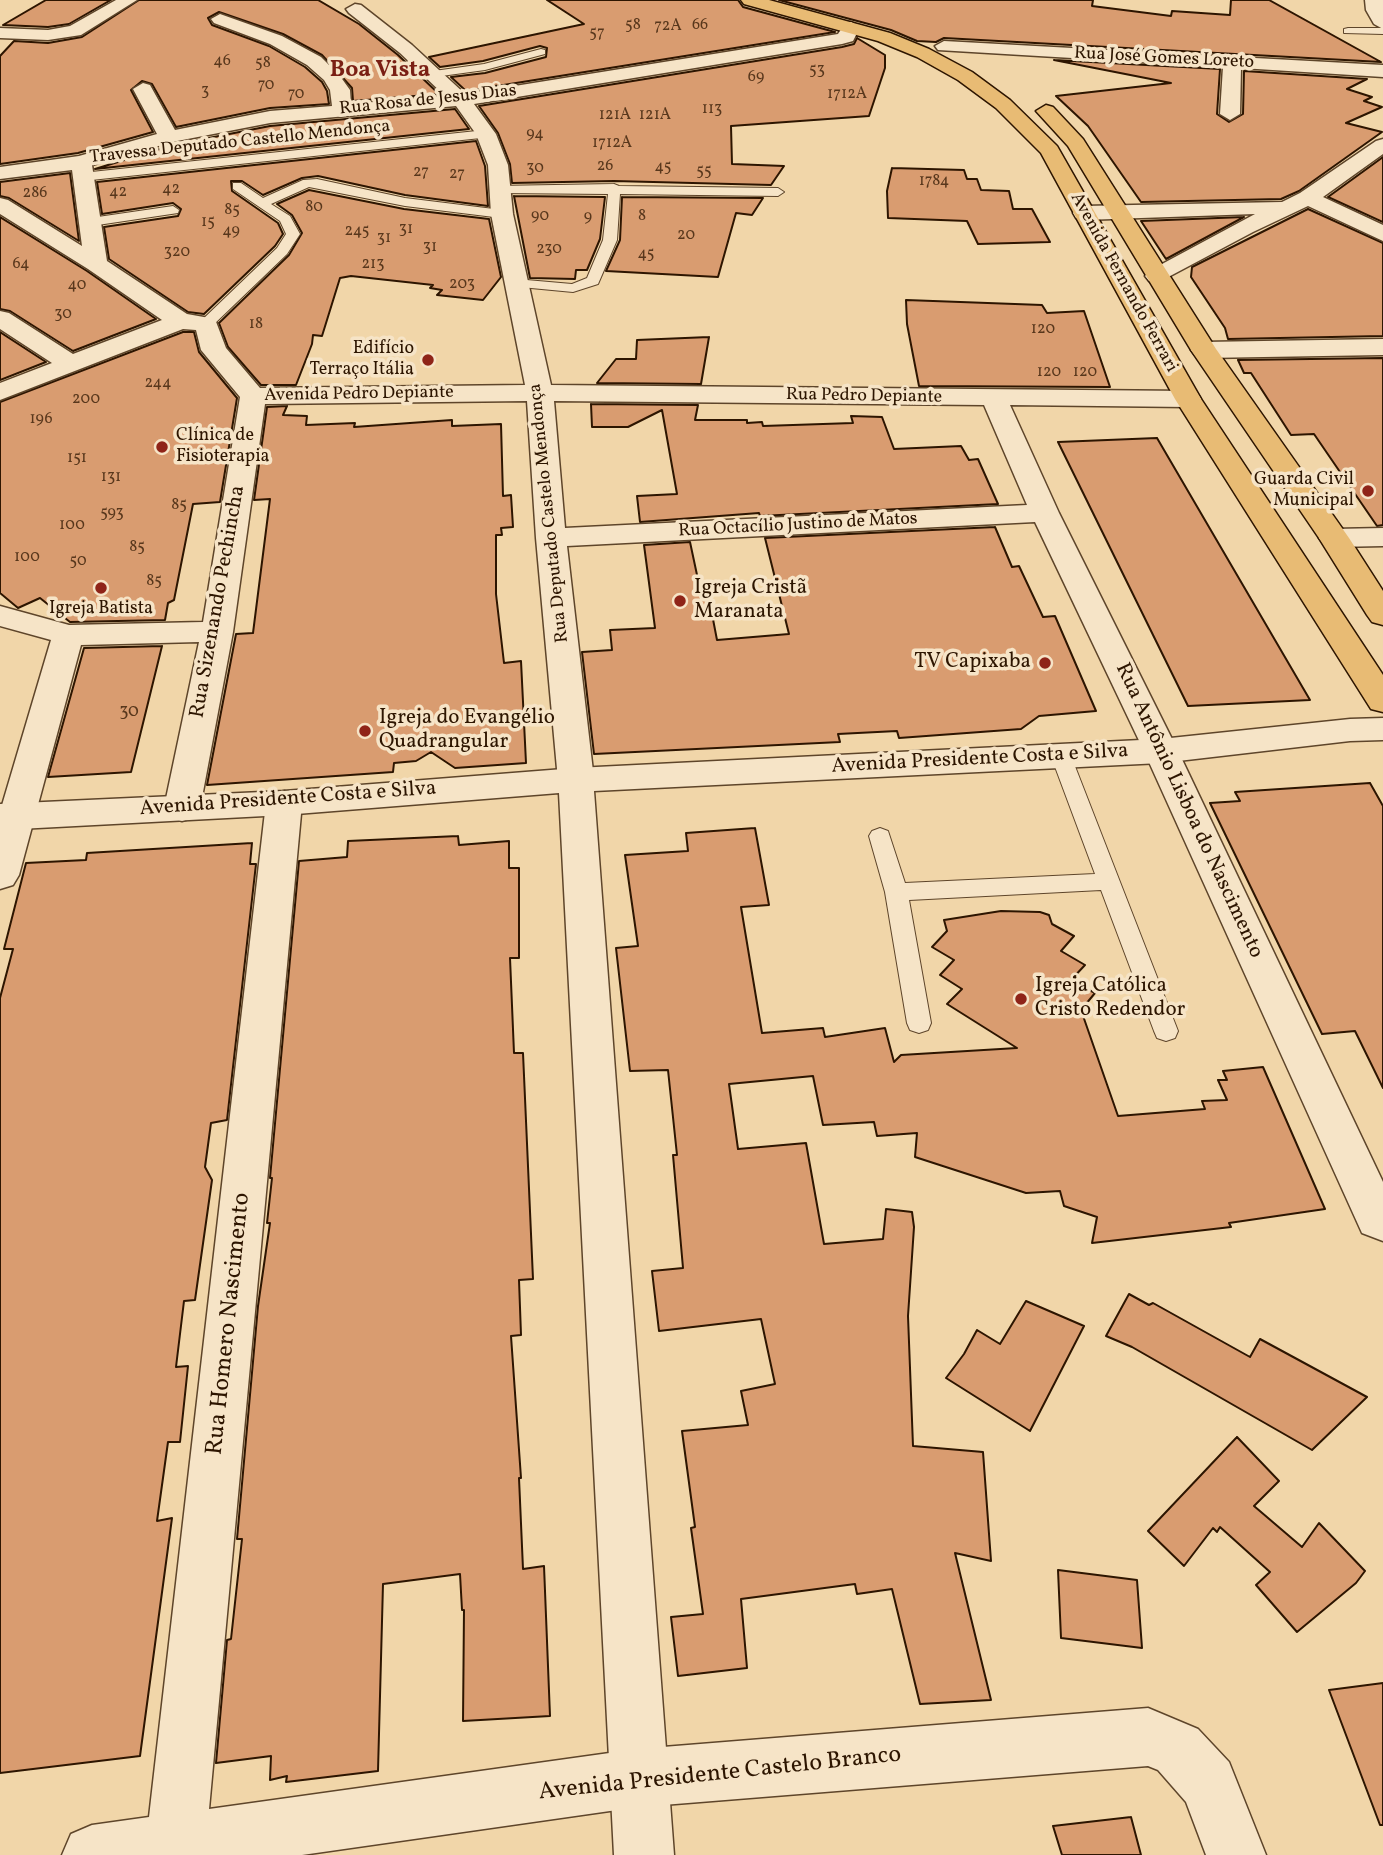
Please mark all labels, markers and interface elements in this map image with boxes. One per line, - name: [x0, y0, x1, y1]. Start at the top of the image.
- house number: 58: [625, 16, 641, 36]
- house number: 66: [692, 16, 708, 36]
- house number: 72A: [654, 17, 682, 37]
- house number: 57: [589, 24, 605, 44]
- street label: Rua José Gomes Loreto: [1073, 43, 1255, 75]
- house number: 46: [213, 52, 231, 72]
- house number: 58: [255, 54, 271, 74]
- district label: Boa Vista: [330, 58, 430, 86]
- house number: 53: [809, 61, 825, 81]
- house number: 69: [748, 68, 764, 88]
- house number: 70: [258, 76, 274, 96]
- street label: Rua Rosa de Jesus Dias: [338, 81, 518, 121]
- house number: 3: [201, 82, 209, 102]
- house number: 70: [288, 85, 304, 105]
- house number: 1712A: [827, 85, 867, 105]
- house number: 113: [702, 100, 722, 120]
- house number: 121A: [599, 106, 631, 126]
- house number: 121A: [639, 106, 671, 126]
- street label: Travessa Deputado Castello Mendonça: [88, 116, 392, 170]
- house number: 94: [526, 125, 544, 145]
- house number: 1712A: [592, 134, 632, 154]
- house number: 26: [597, 157, 613, 177]
- house number: 45: [655, 158, 671, 178]
- house number: 30: [526, 159, 544, 179]
- house number: 55: [696, 162, 712, 182]
- house number: 27: [413, 163, 429, 183]
- house number: 27: [449, 165, 465, 185]
- house number: 1784: [919, 172, 949, 192]
- house number: 42: [162, 180, 180, 200]
- house number: 42: [109, 183, 127, 203]
- house number: 286: [23, 184, 47, 204]
- street label: Avenida Fernando Ferrari: [1065, 189, 1181, 377]
- house number: 80: [305, 198, 323, 218]
- house number: 85: [224, 201, 240, 221]
- house number: 90: [531, 207, 549, 227]
- house number: 8: [638, 207, 646, 227]
- house number: 9: [584, 208, 592, 228]
- house number: 15: [201, 213, 215, 233]
- house number: 31: [399, 220, 413, 240]
- house number: 49: [222, 222, 240, 242]
- house number: 245: [345, 222, 369, 242]
- house number: 20: [677, 226, 695, 246]
- house number: 31: [377, 229, 391, 249]
- house number: 31: [423, 238, 437, 258]
- house number: 230: [536, 240, 562, 260]
- house number: 320: [164, 243, 190, 263]
- house number: 45: [638, 245, 654, 265]
- house number: 64: [12, 255, 30, 275]
- house number: 213: [361, 255, 385, 275]
- house number: 203: [449, 275, 475, 295]
- house number: 40: [68, 276, 86, 296]
- house number: 30: [54, 305, 72, 325]
- house number: 18: [249, 315, 263, 335]
- house number: 120: [1031, 320, 1055, 340]
- place label: Edifício Terraço Itália: [310, 339, 414, 382]
- marker: Edifício Terraço Itália: [420, 352, 436, 368]
- house number: 120: [1037, 363, 1061, 383]
- house number: 120: [1073, 363, 1097, 383]
- house number: 244: [144, 374, 172, 394]
- street label: Rua Deputado Castelo Mendonça: [526, 382, 574, 644]
- street label: Avenida Pedro Depiante: [264, 383, 454, 407]
- street label: Rua Pedro Depiante: [786, 385, 942, 409]
- house number: 200: [72, 390, 100, 410]
- house number: 196: [29, 410, 53, 430]
- place label: Clínica de Fisioterapia: [176, 426, 270, 468]
- marker: Clínica de Fisioterapia: [154, 439, 170, 455]
- house number: 151: [67, 449, 87, 469]
- house number: 131: [101, 468, 121, 488]
- place label: Guarda Civil Municipal: [1254, 470, 1354, 512]
- marker: Guarda Civil Municipal: [1360, 483, 1376, 499]
- street label: Rua Sizenando Pechincha: [186, 484, 252, 720]
- house number: 85: [171, 496, 187, 516]
- house number: 593: [100, 504, 124, 524]
- street label: Rua Octacílio Justino de Matos: [678, 509, 918, 543]
- house number: 100: [59, 516, 85, 536]
- house number: 85: [129, 538, 145, 558]
- house number: 100: [14, 548, 40, 568]
- house number: 50: [70, 552, 86, 572]
- house number: 85: [146, 572, 162, 592]
- place label: Igreja Cristã Maranata: [694, 576, 807, 626]
- marker: Igreja Batista: [93, 580, 109, 596]
- marker: Igreja Cristã Maranata: [672, 593, 688, 609]
- place label: Igreja Batista: [49, 599, 153, 621]
- place label: TV Capixaba: [914, 650, 1031, 676]
- marker: TV Capixaba: [1037, 655, 1053, 671]
- street label: Rua Antônio Lisboa do Nascimento: [1108, 660, 1268, 962]
- house number: 30: [119, 702, 139, 724]
- place label: Igreja do Evangélio Quadrangular: [379, 706, 555, 756]
- marker: Igreja do Evangélio Quadrangular: [357, 723, 373, 739]
- street label: Avenida Presidente Costa e Silva: [831, 740, 1129, 780]
- street label: Avenida Presidente Costa e Silva: [139, 777, 437, 823]
- place label: Igreja Católica Cristo Redendor: [1035, 974, 1185, 1024]
- marker: Igreja Católica Cristo Redendor: [1013, 991, 1029, 1007]
- street label: Rua Homero Nascimento: [202, 1191, 258, 1457]
- street label: Avenida Presidente Castelo Branco: [537, 1742, 903, 1808]

